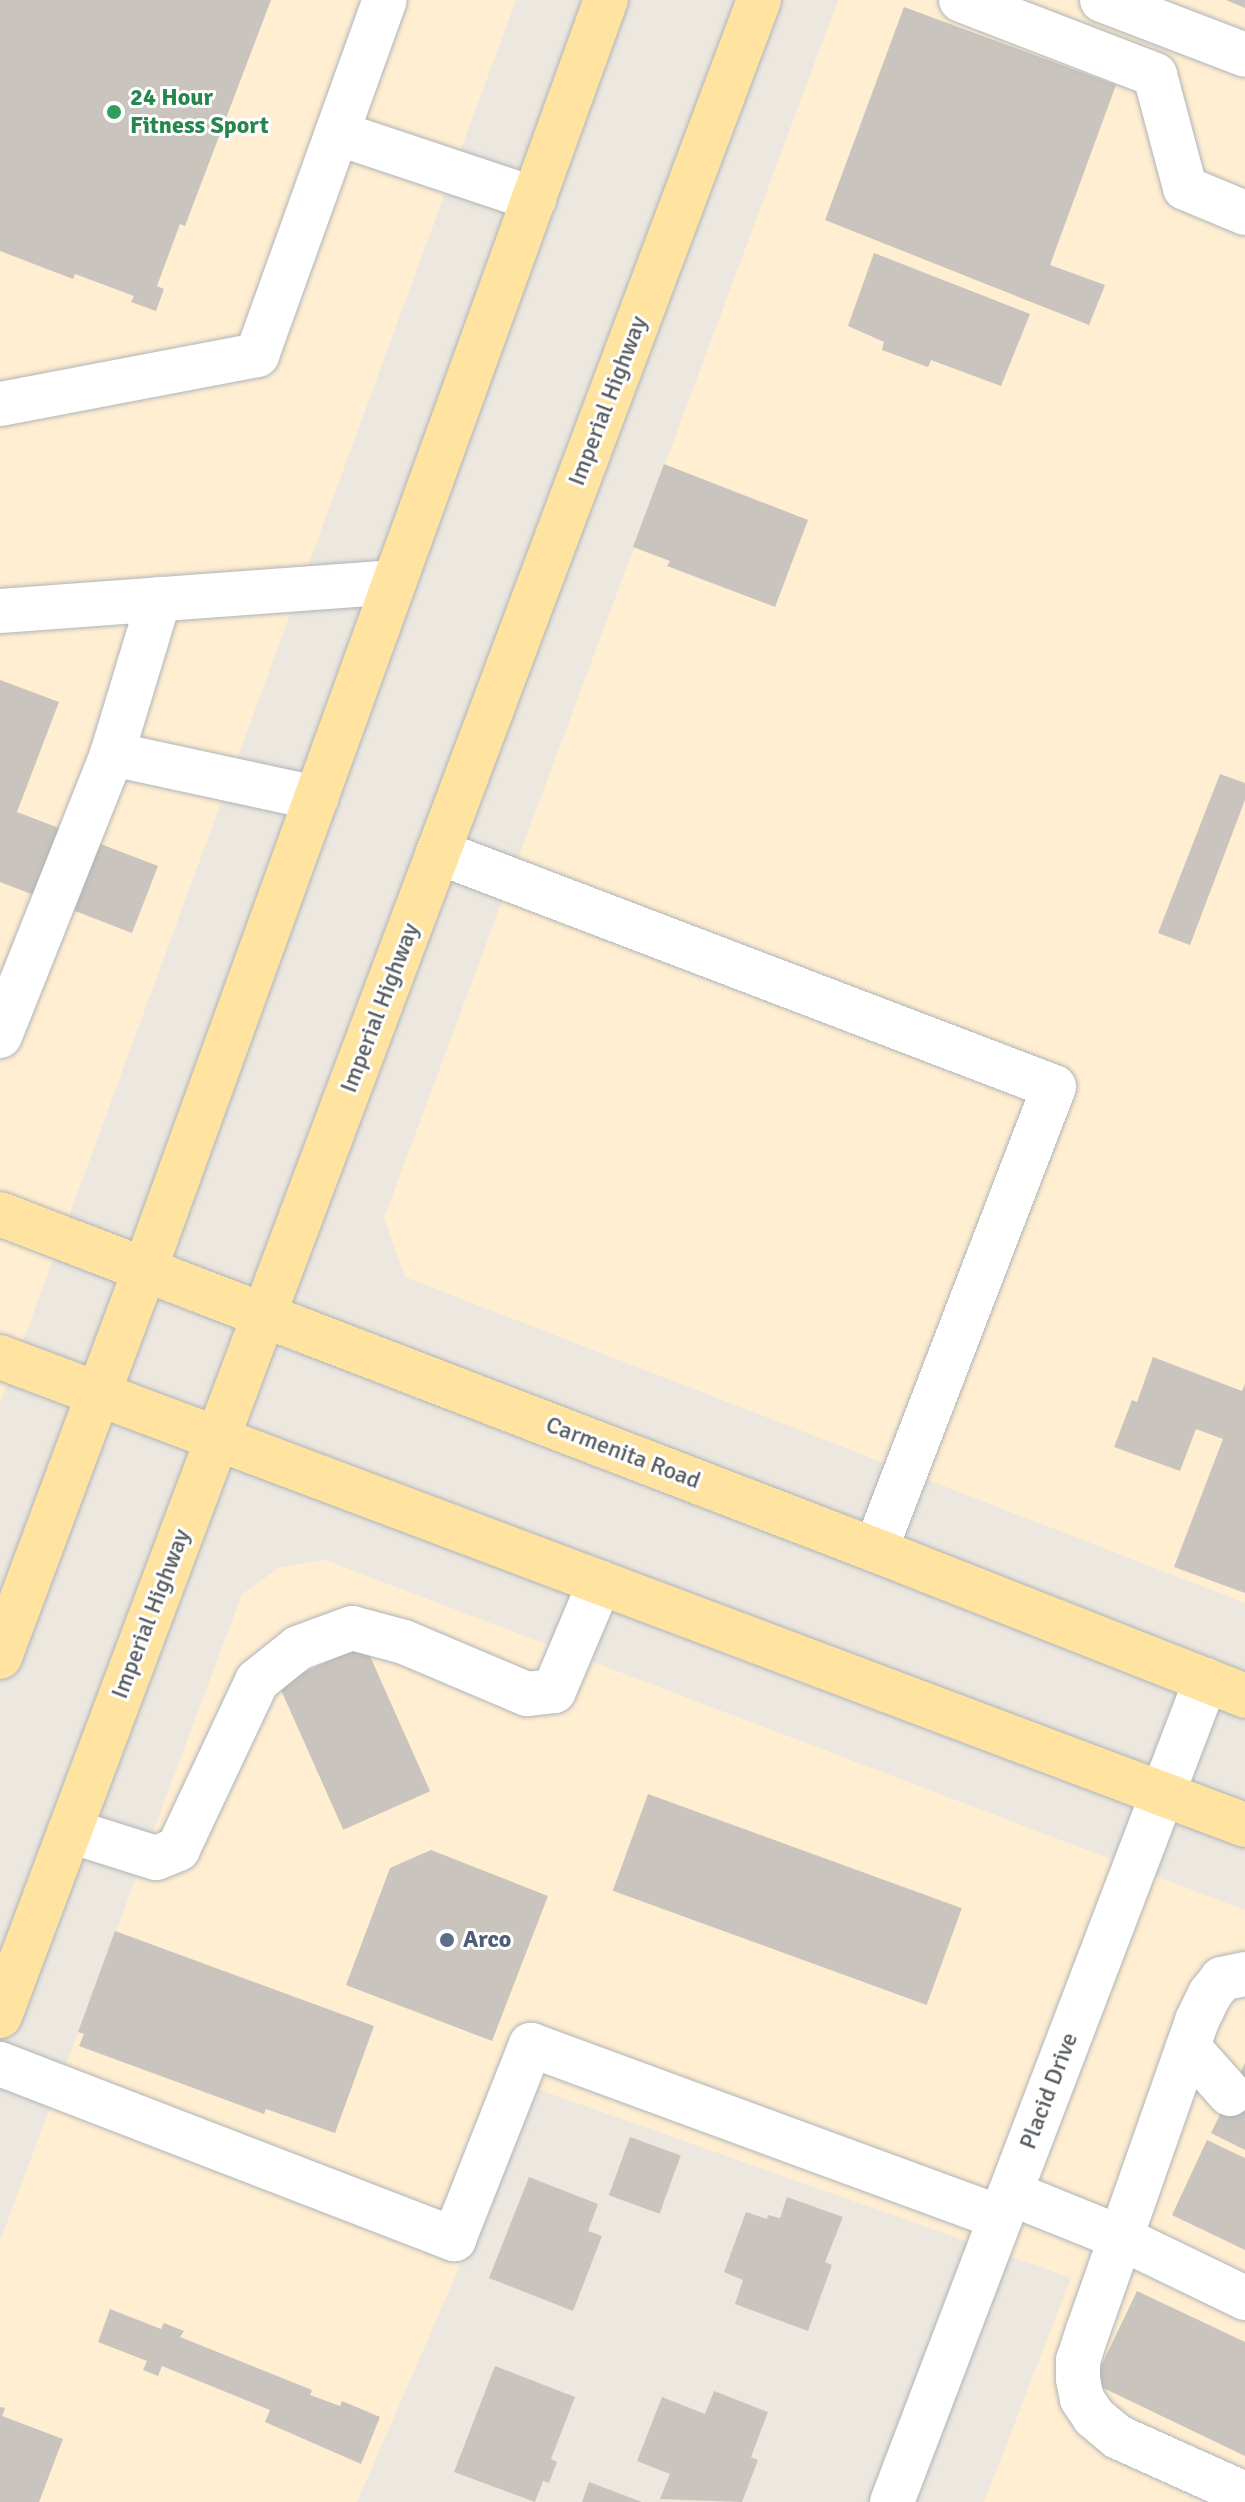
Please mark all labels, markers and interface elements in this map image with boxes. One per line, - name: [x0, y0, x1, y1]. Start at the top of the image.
- place label: 24 Hour Fitness Sport: [130, 84, 269, 140]
- marker: 24 Hour Fitness Sport: [105, 103, 123, 121]
- street label: Imperial Highway: [562, 312, 654, 490]
- street label: Imperial Highway: [334, 919, 426, 1097]
- street label: Carmenita Road: [542, 1410, 704, 1496]
- street label: Imperial Highway: [105, 1525, 197, 1703]
- place label: Arco: [463, 1926, 511, 1954]
- marker: Arco: [438, 1931, 456, 1949]
- street label: Placid Drive: [1014, 2029, 1084, 2153]

